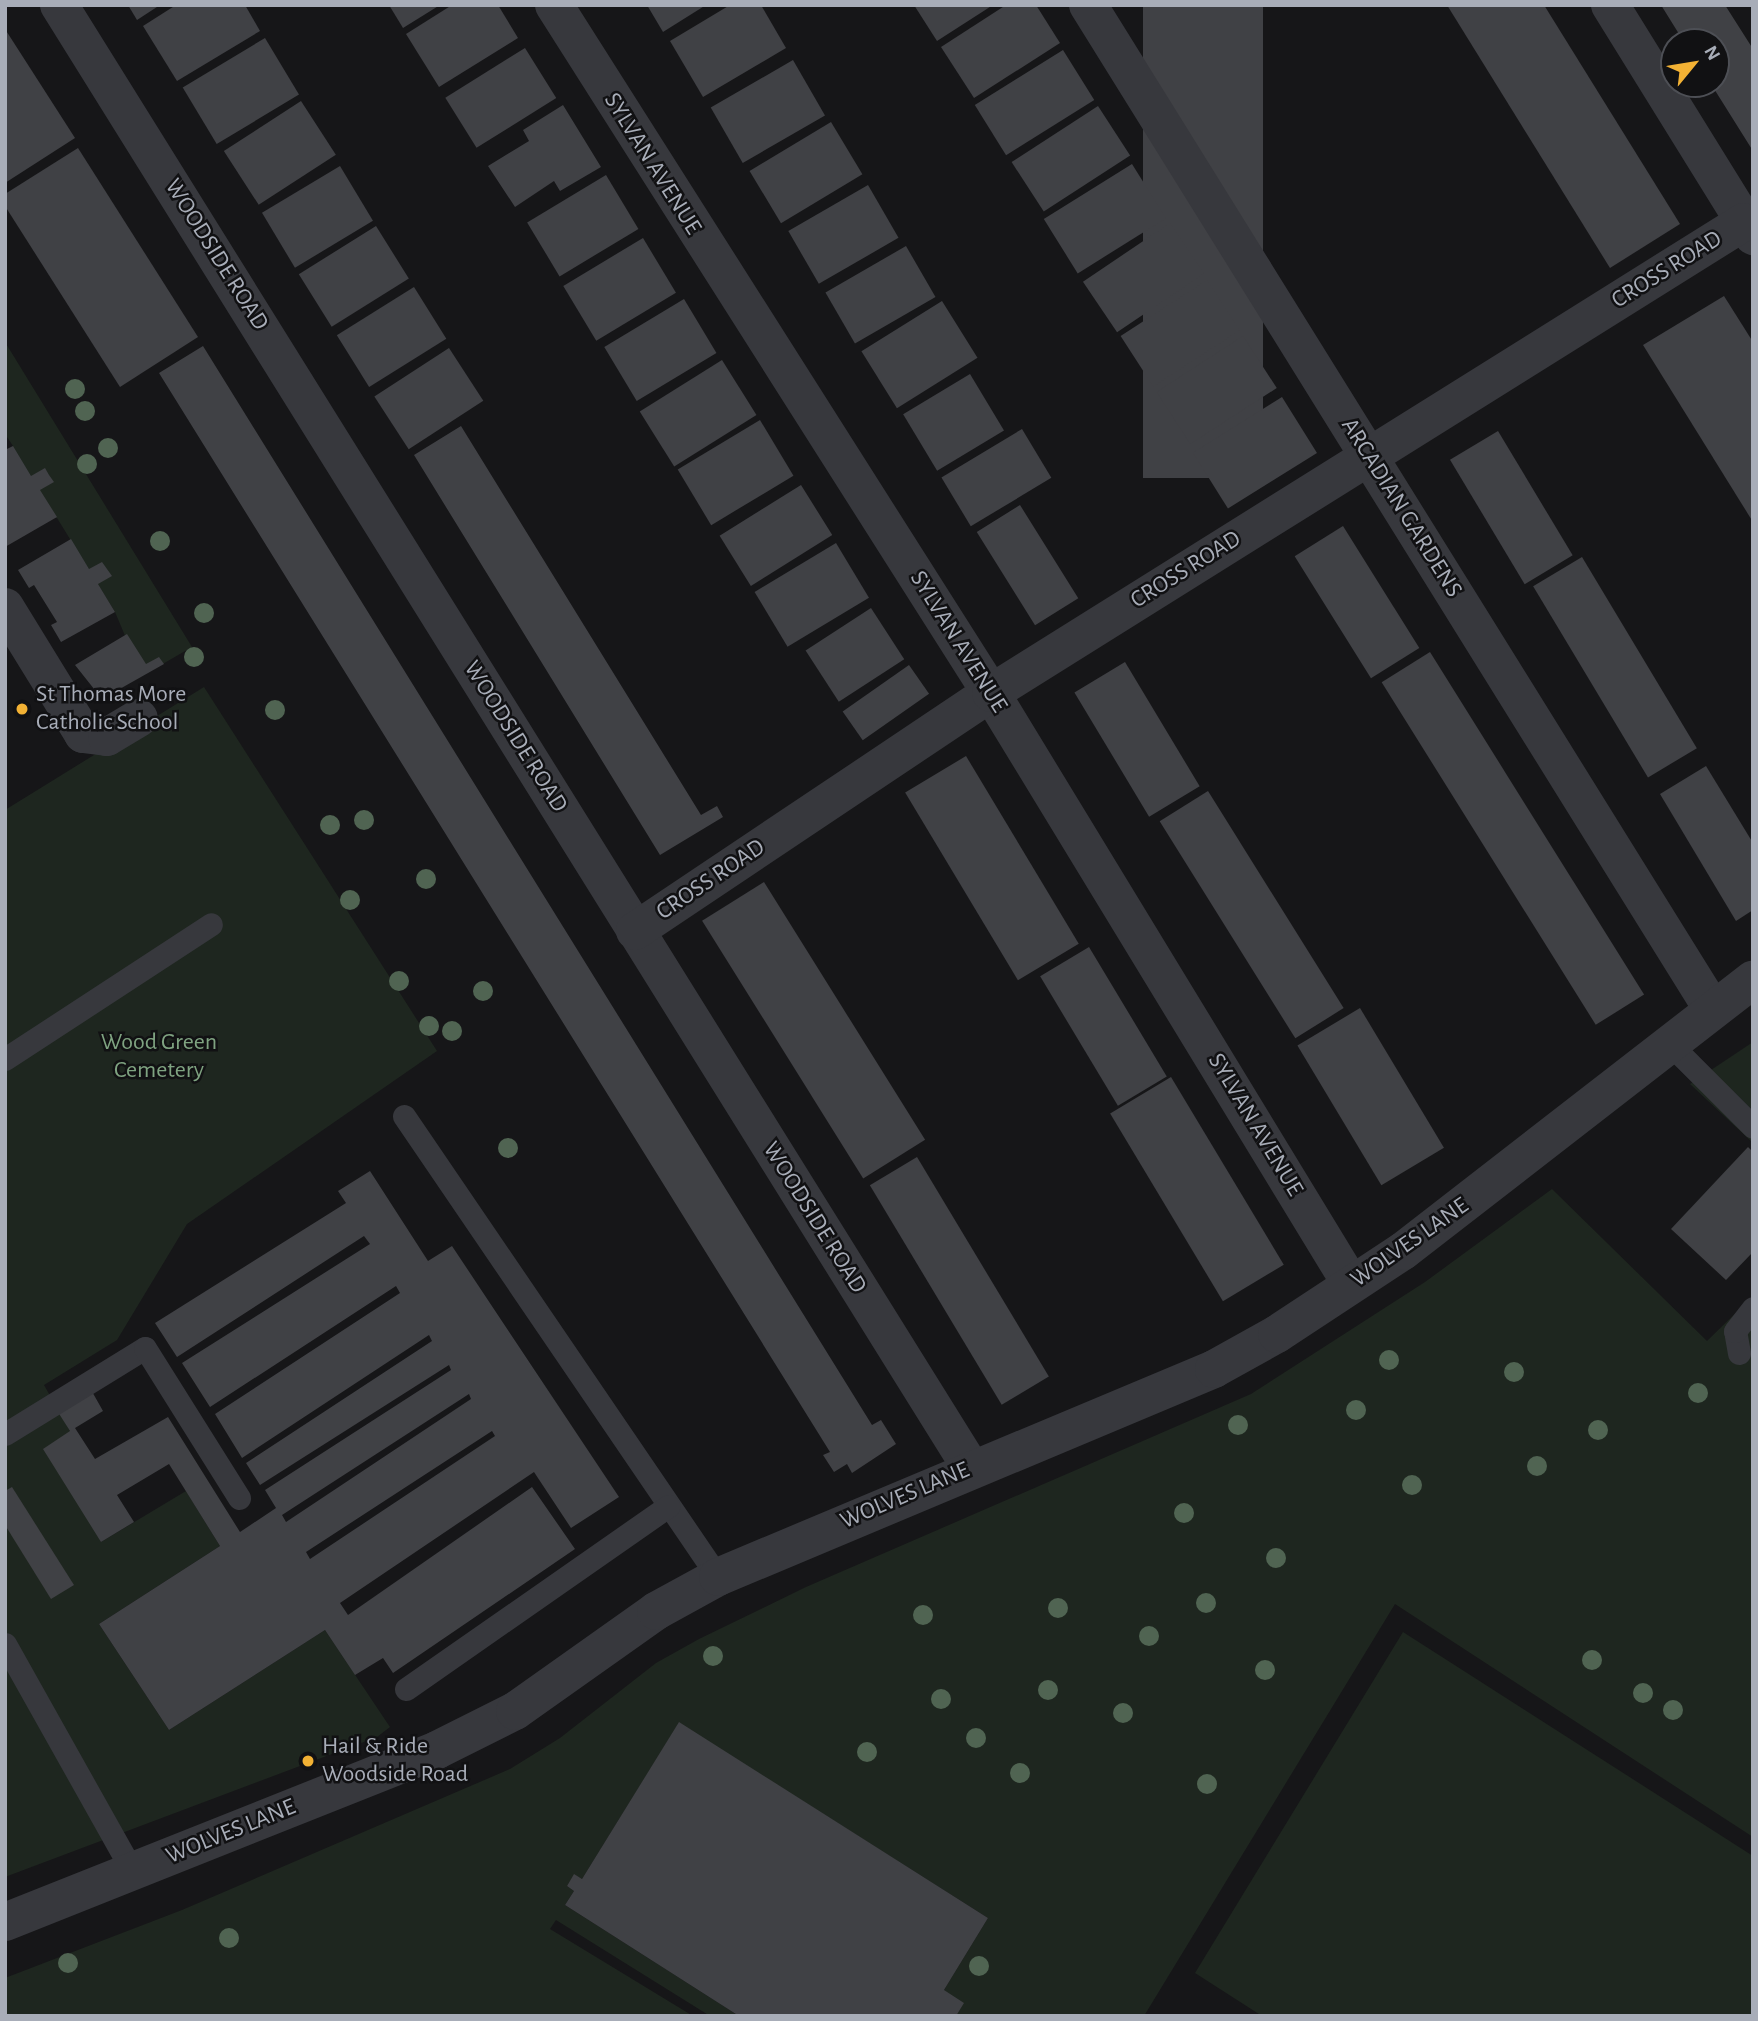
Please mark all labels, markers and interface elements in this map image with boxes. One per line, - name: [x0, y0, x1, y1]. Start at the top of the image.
- north arrow: [1660, 28, 1730, 98]
- text: N: [1700, 43, 1723, 64]
- street label: SYLVAN AVENUE: [597, 88, 707, 240]
- street label: WOODSIDE ROAD: [158, 174, 274, 336]
- street label: CROSS ROAD: [1606, 225, 1728, 315]
- street label: ARCADIAN GARDENS: [1334, 413, 1468, 603]
- street label: CROSS ROAD: [1125, 525, 1247, 615]
- street label: SYLVAN AVENUE: [903, 566, 1013, 718]
- street label: WOODSIDE ROAD: [457, 656, 573, 818]
- place label: St Thomas More Catholic School: [36, 681, 186, 737]
- marker: St Thomas More Catholic School: [14, 701, 30, 717]
- street label: CROSS ROAD: [651, 833, 771, 927]
- park label: Wood Green Cemetery: [101, 1029, 217, 1085]
- street label: SYLVAN AVENUE: [1201, 1048, 1309, 1202]
- street label: WOODSIDE ROAD: [756, 1137, 872, 1299]
- street label: WOLVES LANE: [1346, 1192, 1474, 1294]
- street label: WOLVES LANE: [836, 1456, 974, 1536]
- place label: Hail & Ride Woodside Road: [322, 1733, 468, 1789]
- marker: Hail & Ride Woodside Road: [300, 1753, 316, 1769]
- street label: WOLVES LANE: [162, 1793, 300, 1871]

